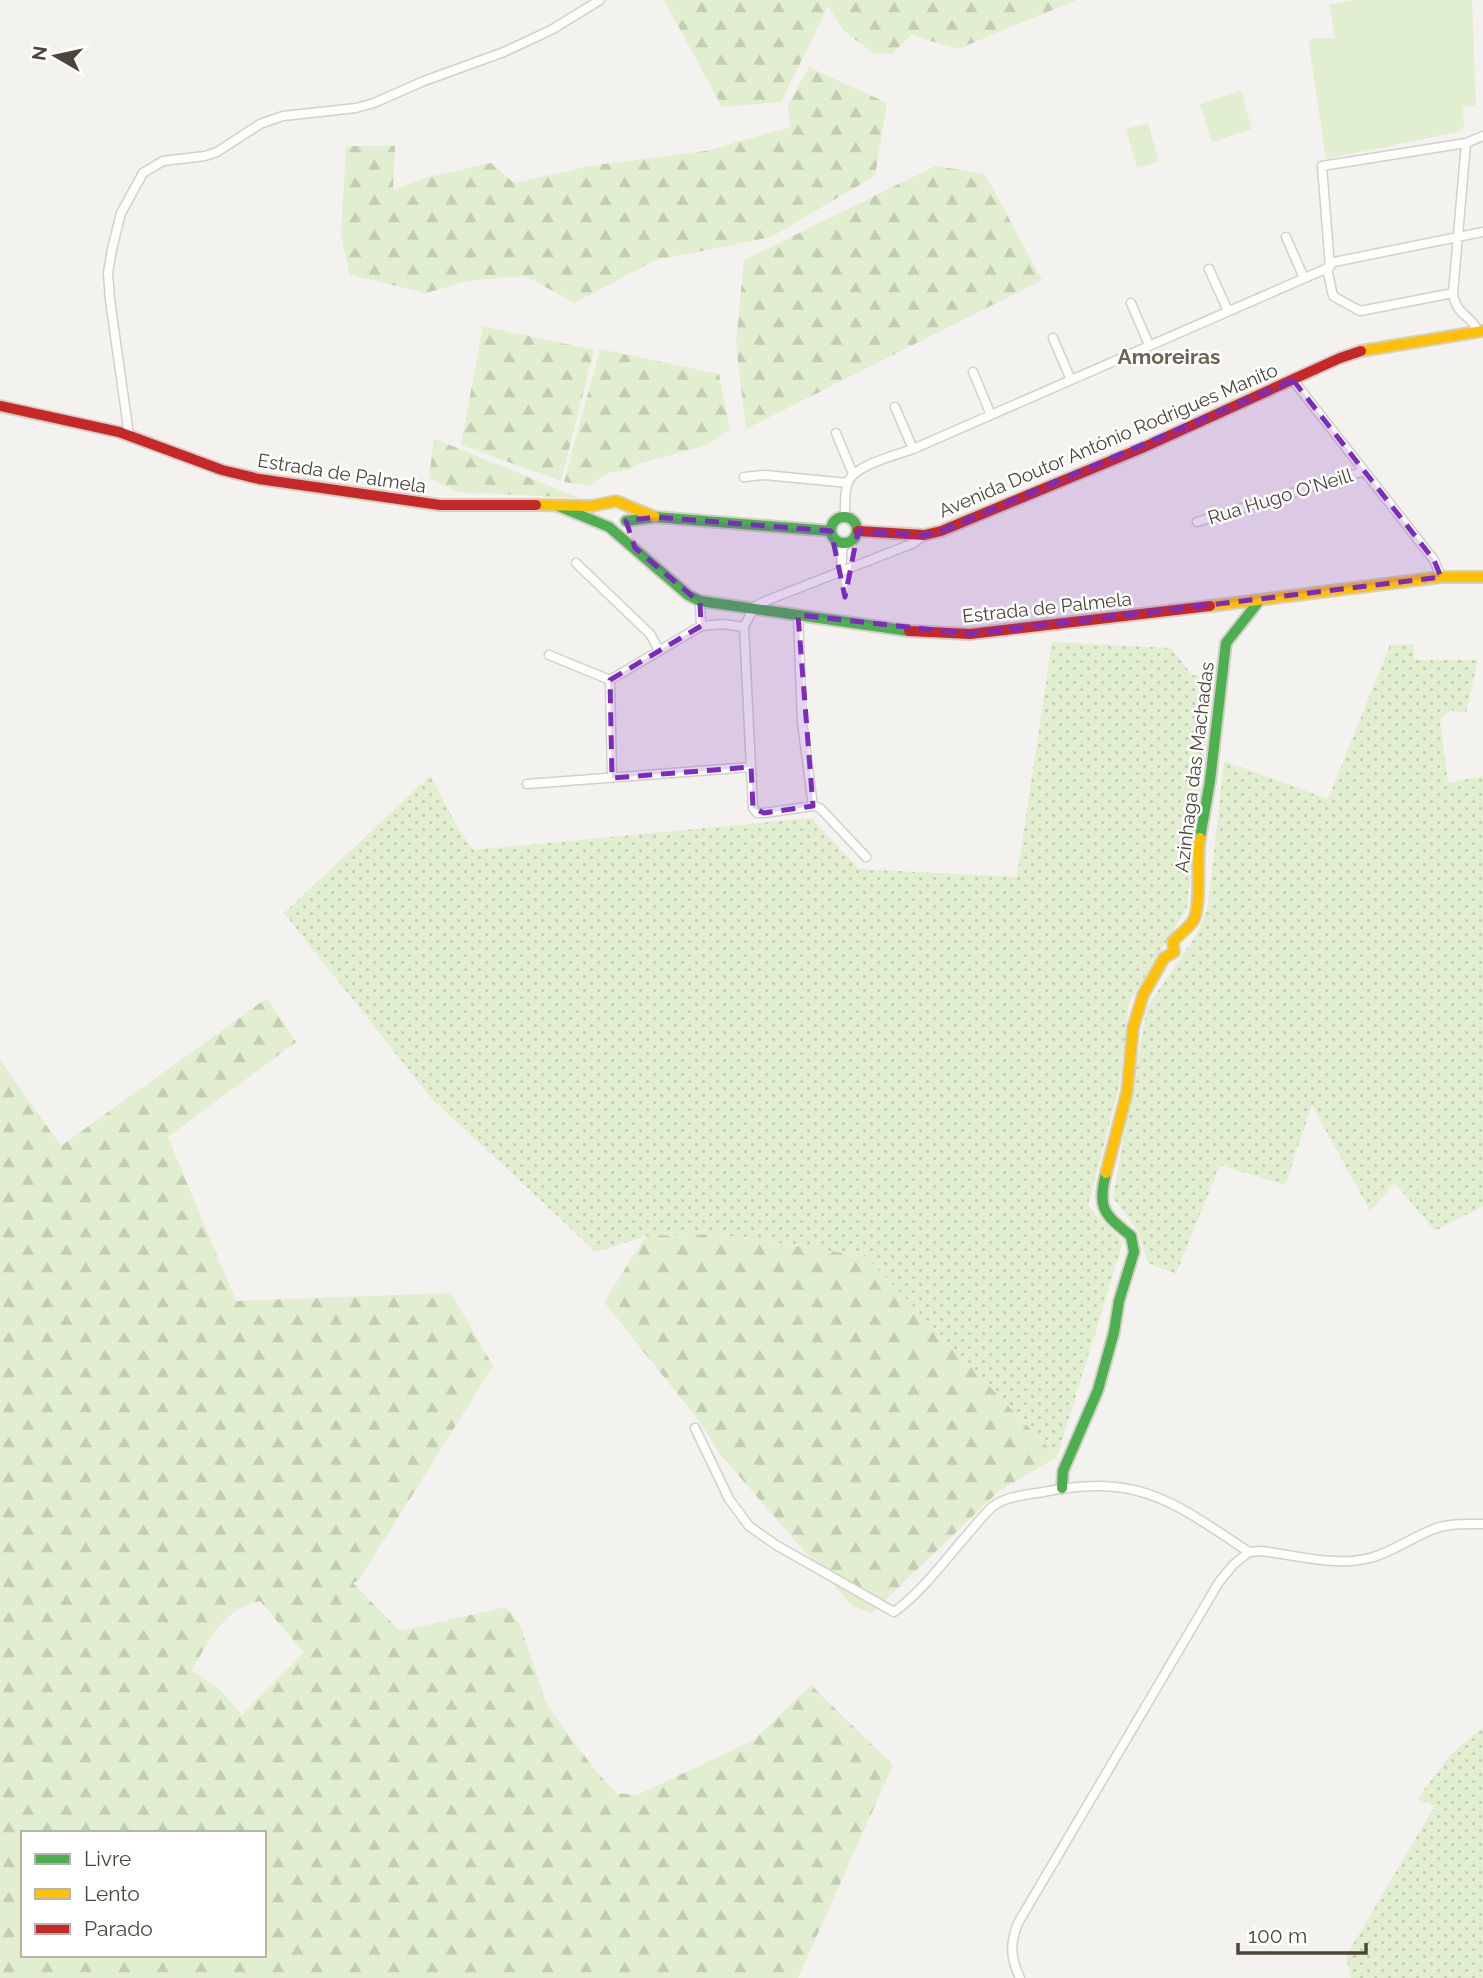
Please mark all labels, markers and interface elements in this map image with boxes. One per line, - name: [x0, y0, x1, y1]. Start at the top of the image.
- north arrow: [21, 21, 91, 91]
- text: N: [27, 44, 51, 62]
- district label: Amoreiras: [1118, 344, 1220, 369]
- street label: Avenida Doutor António Rodrigues Manito: [935, 358, 1281, 522]
- street label: Estrada de Palmela: [256, 449, 428, 497]
- street label: Rua Hugo O'Neill: [1205, 463, 1356, 528]
- street label: Estrada de Palmela: [961, 587, 1133, 627]
- street label: Azinhaga das Machadas: [1170, 660, 1218, 874]
- legend: [21, 1831, 266, 1957]
- text: Livre: [84, 1846, 131, 1871]
- text: Lento: [84, 1881, 140, 1906]
- scale bar: [1238, 1912, 1366, 1956]
- text: Parado: [84, 1916, 153, 1941]
- text: 100 m: [1248, 1923, 1307, 1948]

